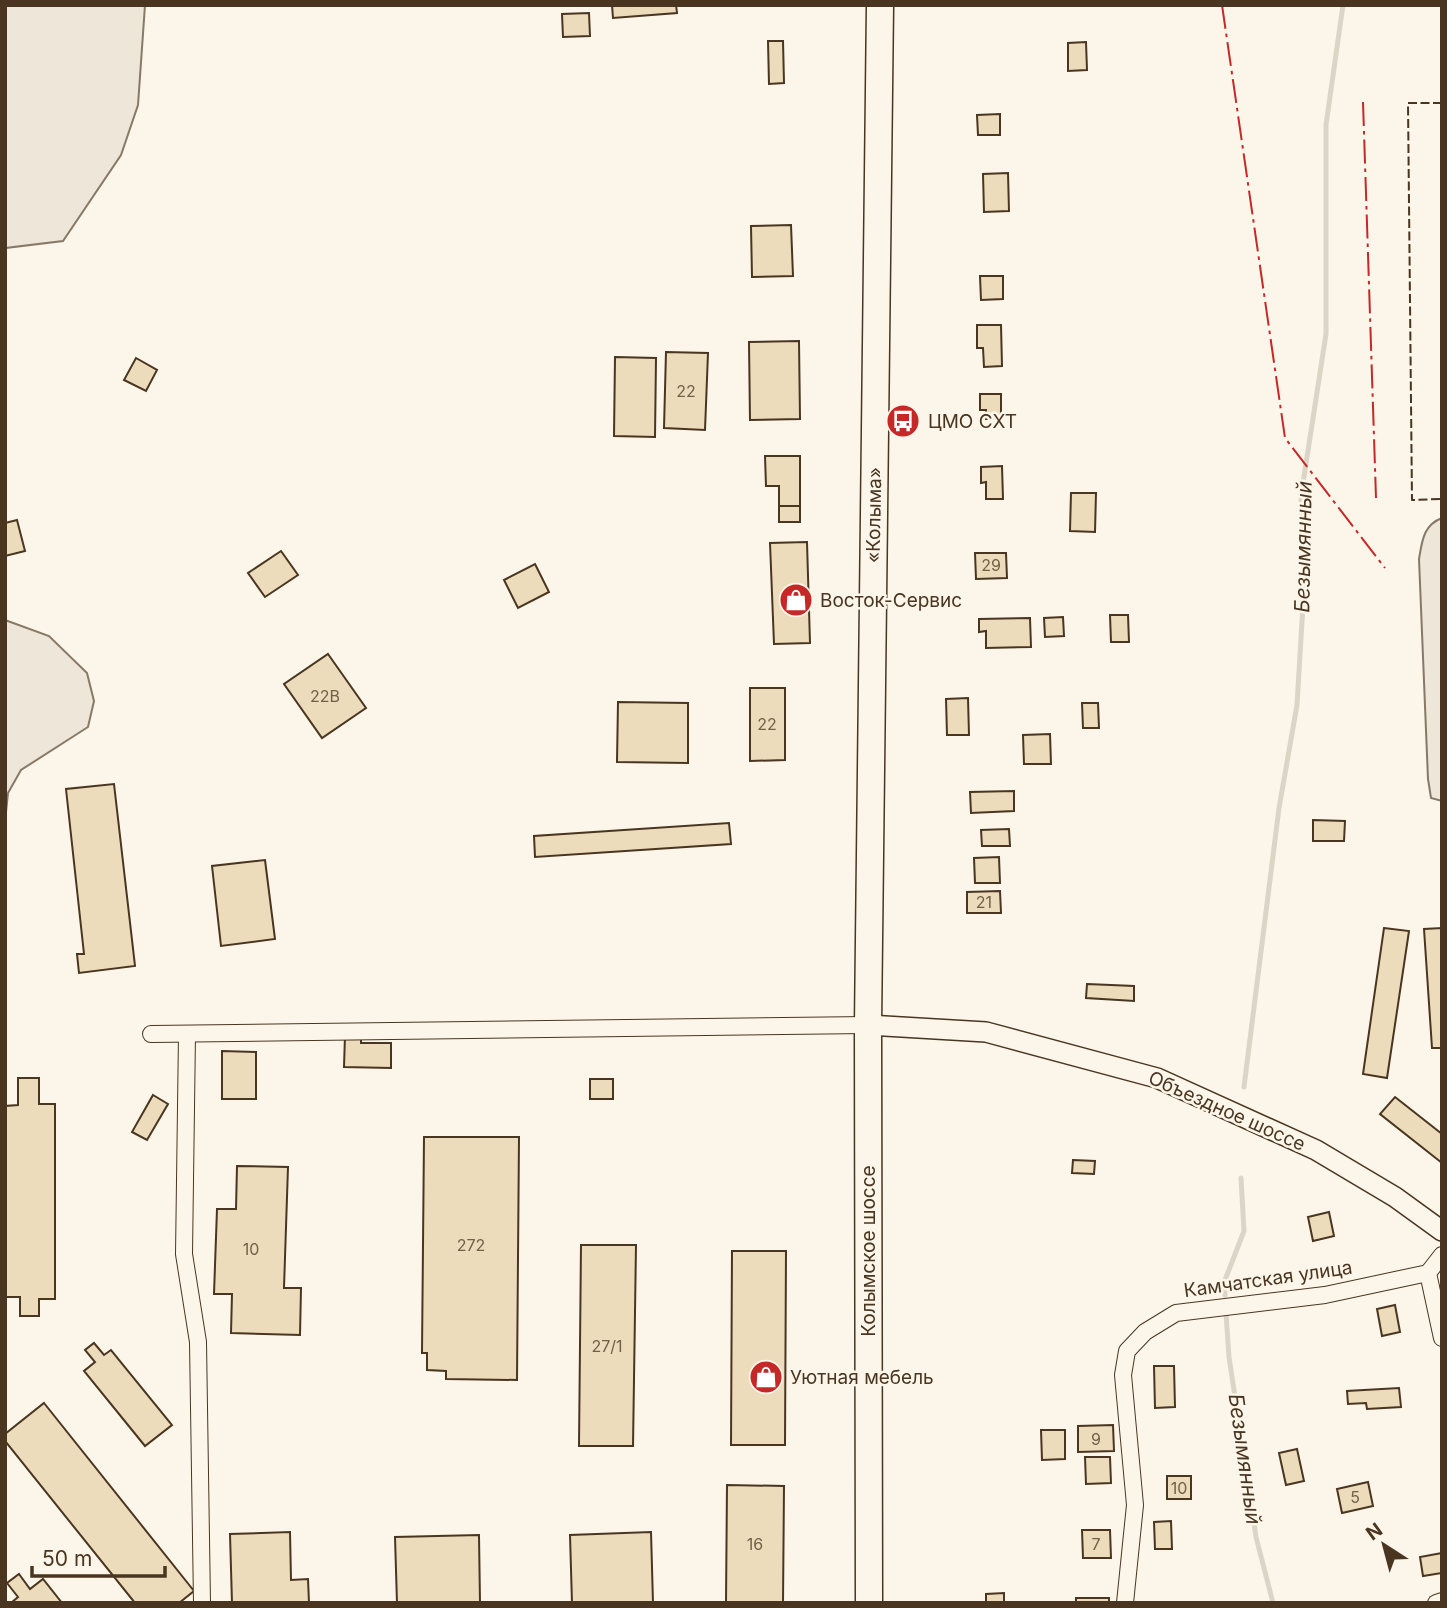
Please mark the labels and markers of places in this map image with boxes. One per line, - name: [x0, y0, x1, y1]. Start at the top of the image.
- bus stop icon: ЦМО СХТ: [884, 402, 922, 440]
- place label: ЦМО СХТ: [928, 410, 1017, 433]
- shop icon: Восток-Сервис: [777, 581, 815, 619]
- place label: Восток-Сервис: [820, 589, 962, 612]
- shop icon: Уютная мебель: [747, 1358, 785, 1396]
- place label: Уютная мебель: [790, 1366, 934, 1389]

